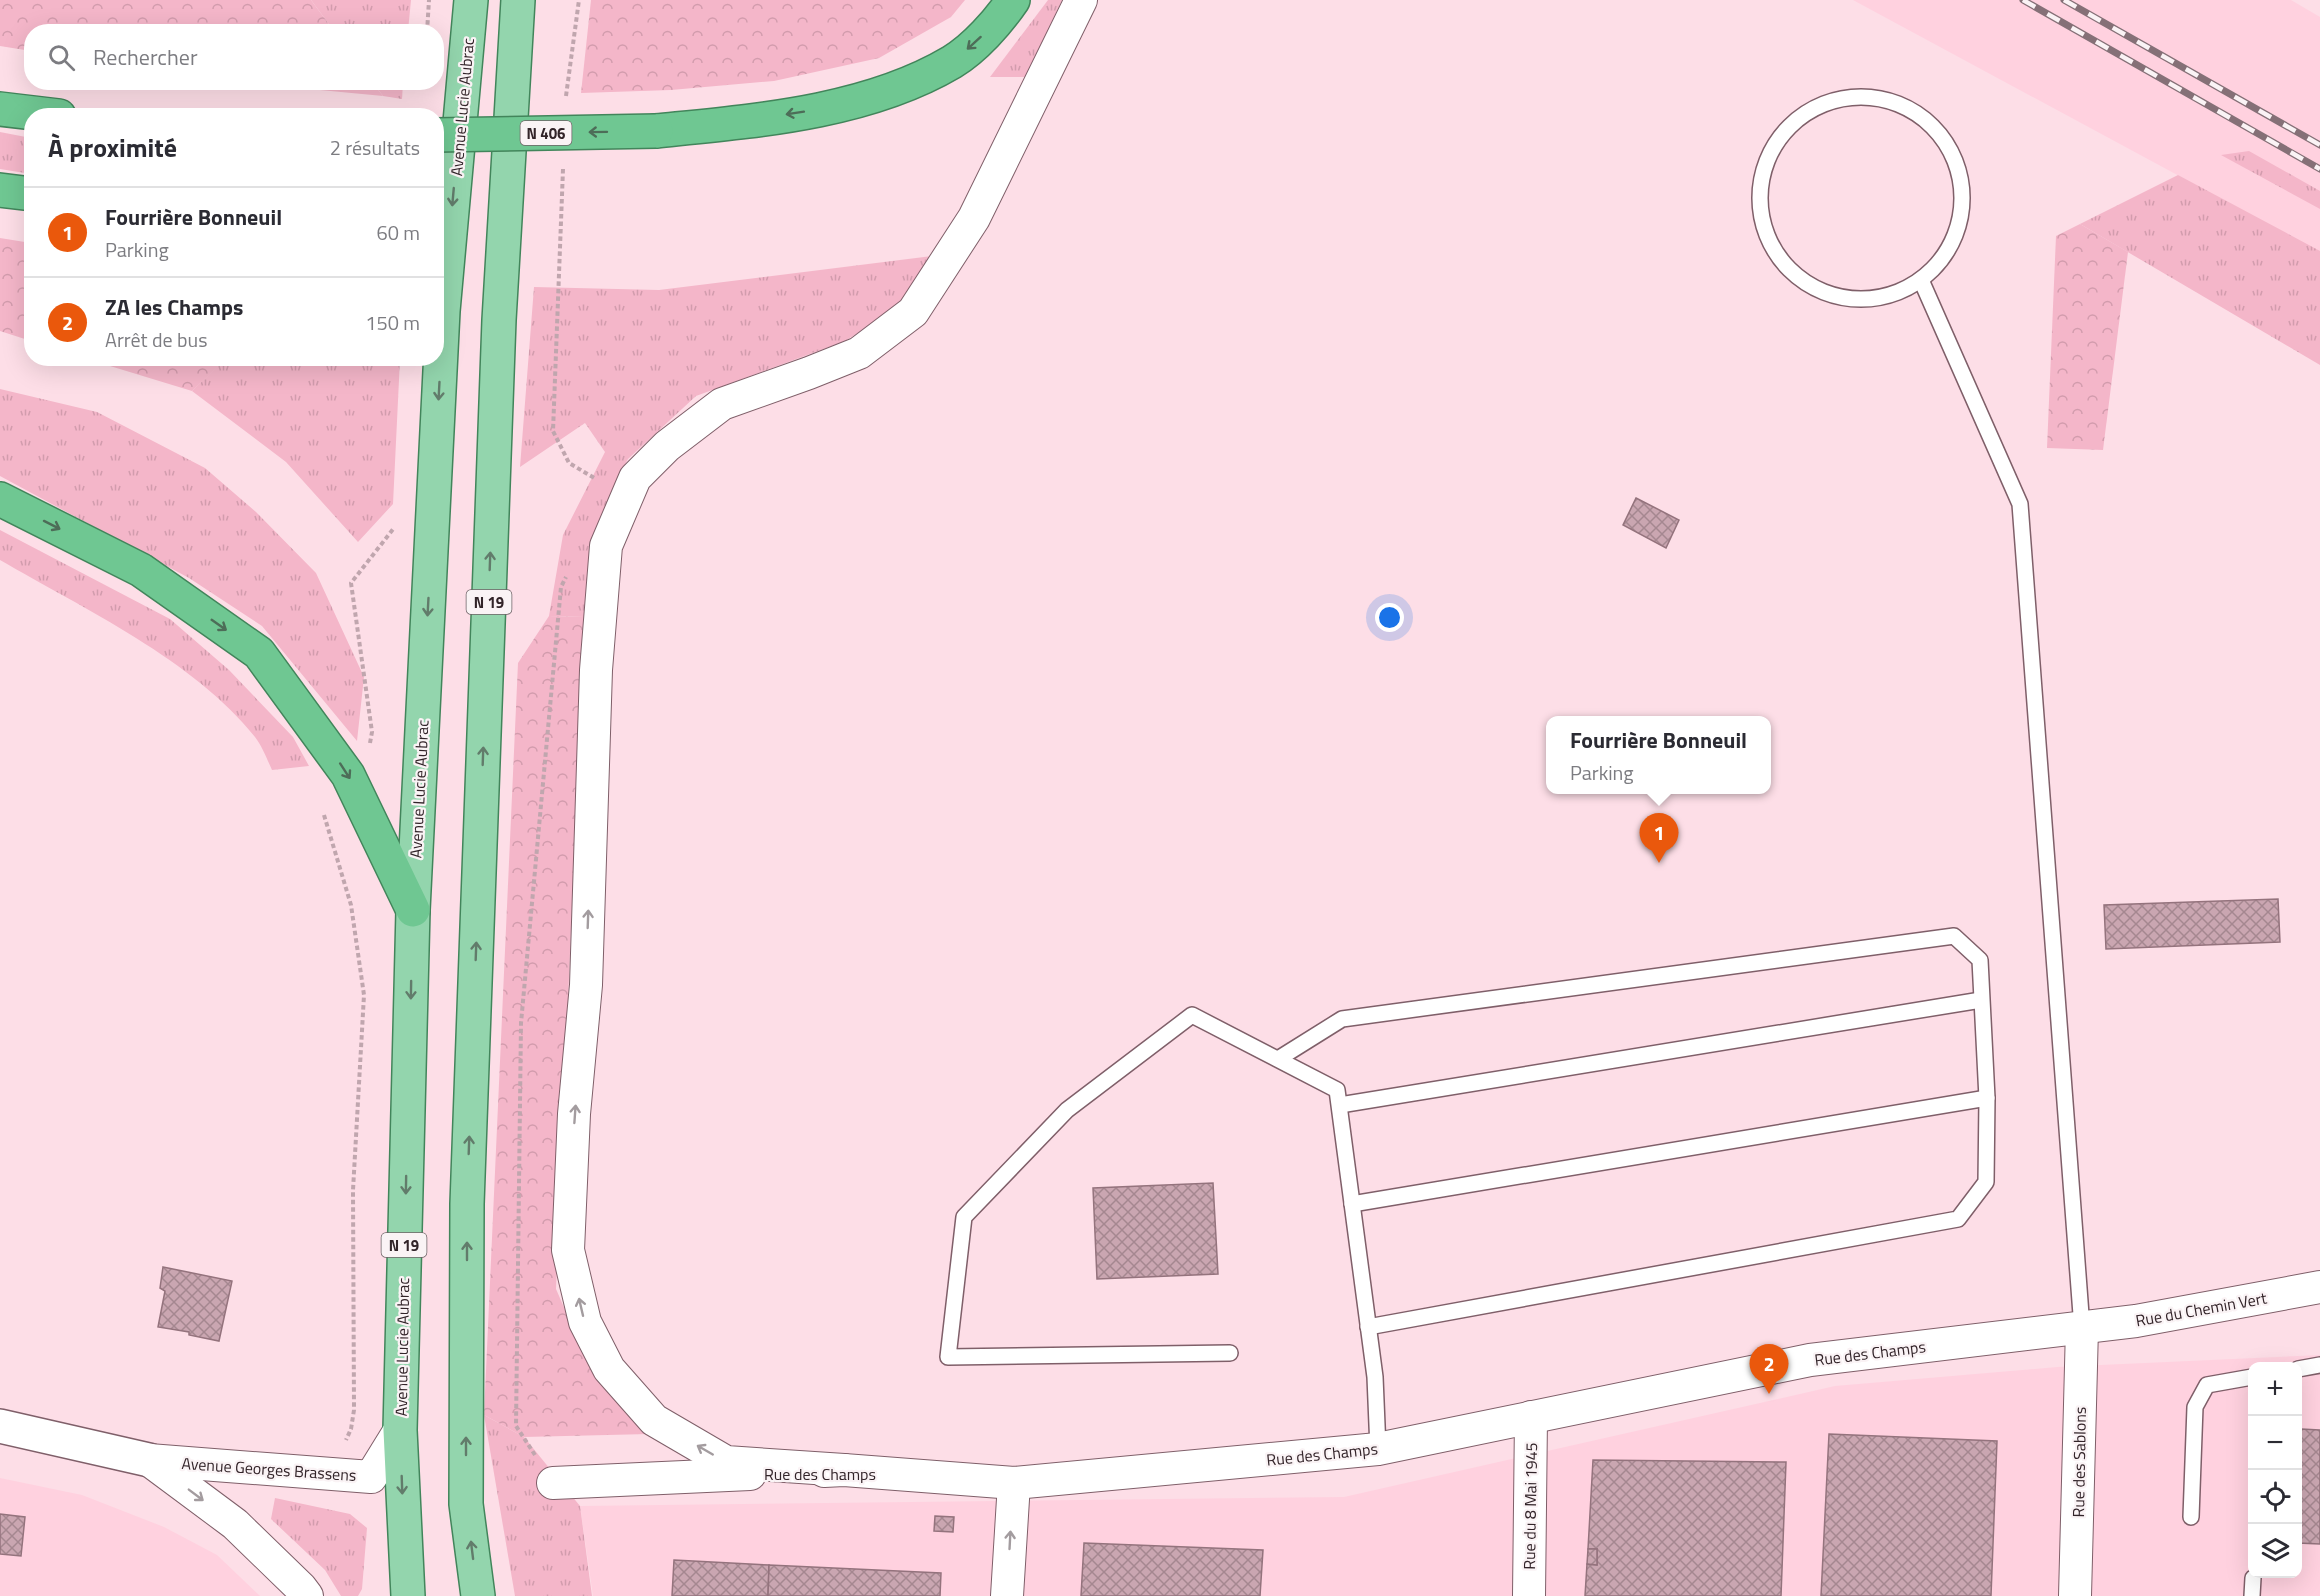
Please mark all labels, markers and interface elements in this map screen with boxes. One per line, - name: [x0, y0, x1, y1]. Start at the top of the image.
- search box: [24, 24, 444, 90]
- one-way arrow: [967, 36, 982, 50]
- street label: Avenue Lucie Aubrac: [444, 37, 480, 177]
- text: Rechercher: [93, 40, 198, 74]
- icon: search: [45, 41, 78, 74]
- one-way arrow: [786, 107, 805, 118]
- road number: N 406: [520, 121, 572, 145]
- one-way arrow: [588, 127, 608, 138]
- text: À proximité: [48, 128, 177, 167]
- text: 2 résultats: [330, 132, 420, 163]
- one-way arrow: [447, 186, 458, 206]
- text: Fourrière Bonneuil: [105, 200, 282, 234]
- text: 1: [62, 217, 73, 248]
- text: 60 m: [376, 217, 420, 248]
- text: Parking: [105, 234, 169, 265]
- text: ZA les Champs: [105, 290, 243, 324]
- text: 2: [62, 307, 73, 338]
- text: 150 m: [365, 307, 420, 338]
- text: Arrêt de bus: [105, 324, 208, 355]
- one-way arrow: [433, 381, 444, 401]
- one-way arrow: [43, 520, 61, 531]
- one-way arrow: [484, 551, 496, 571]
- road number: N 19: [466, 590, 512, 614]
- one-way arrow: [422, 597, 433, 617]
- your location: [1375, 603, 1404, 632]
- one-way arrow: [210, 619, 227, 631]
- popup: [1546, 716, 1771, 794]
- street label: Avenue Lucie Aubrac: [403, 719, 435, 859]
- text: Fourrière Bonneuil: [1570, 723, 1747, 757]
- one-way arrow: [477, 746, 489, 766]
- text: Parking: [1570, 757, 1634, 788]
- one-way arrow: [339, 762, 351, 779]
- pin: 1: [1640, 814, 1678, 863]
- one-way arrow: [582, 910, 593, 930]
- one-way arrow: [470, 941, 482, 961]
- one-way arrow: [405, 979, 417, 999]
- one-way arrow: [569, 1104, 580, 1124]
- one-way arrow: [463, 1136, 475, 1156]
- one-way arrow: [400, 1174, 412, 1194]
- road number: N 19: [382, 1233, 426, 1257]
- one-way arrow: [461, 1241, 473, 1261]
- street label: Avenue Lucie Aubrac: [389, 1277, 415, 1417]
- street label: Rue du Chemin Vert: [2134, 1286, 2269, 1332]
- one-way arrow: [575, 1298, 587, 1317]
- street label: Rue des Champs: [1813, 1334, 1927, 1372]
- pin: 2: [1750, 1344, 1788, 1394]
- map controls: [2248, 1362, 2302, 1578]
- button: +: [2248, 1362, 2302, 1416]
- street label: Rue des Sablons: [2066, 1406, 2092, 1518]
- button: −: [2248, 1416, 2302, 1470]
- one-way arrow: [460, 1436, 472, 1456]
- street label: Rue des Champs: [1265, 1436, 1379, 1472]
- street label: Rue du 8 Mai 1945: [1517, 1442, 1543, 1570]
- one-way arrow: [697, 1443, 714, 1455]
- street label: Avenue Georges Brassens: [181, 1451, 357, 1487]
- street label: Rue des Champs: [764, 1462, 876, 1486]
- button: locate: [2248, 1470, 2302, 1524]
- one-way arrow: [396, 1474, 408, 1494]
- one-way arrow: [187, 1488, 203, 1501]
- button: layers: [2248, 1524, 2302, 1578]
- one-way arrow: [1005, 1530, 1016, 1550]
- one-way arrow: [466, 1541, 477, 1561]

